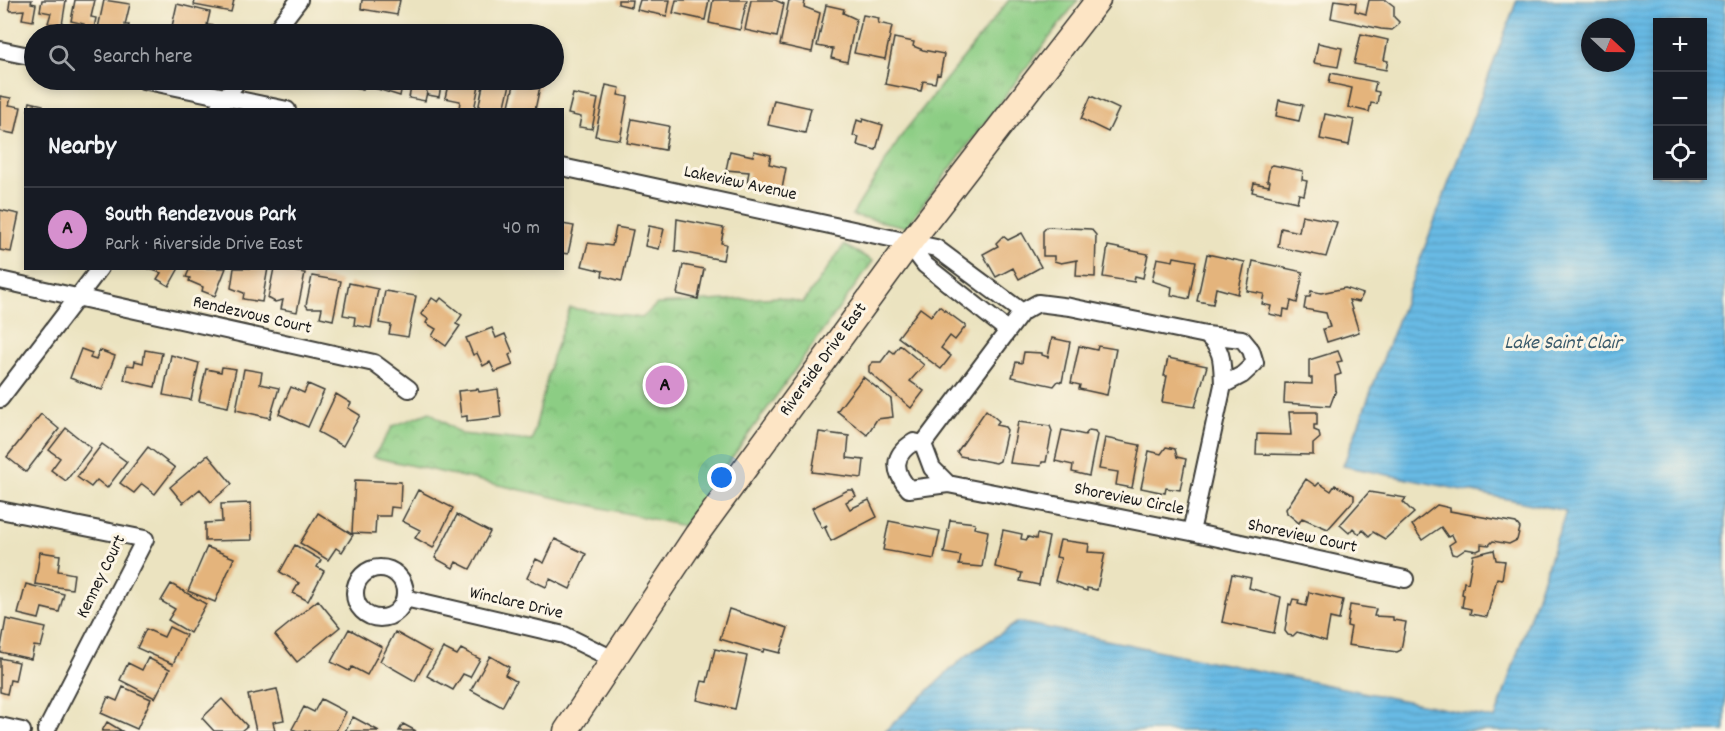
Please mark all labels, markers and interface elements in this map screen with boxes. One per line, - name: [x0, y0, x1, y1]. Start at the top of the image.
- north arrow: [1581, 18, 1635, 72]
- map controls: [1653, 18, 1707, 180]
- button: +: [1653, 18, 1707, 72]
- search box: [24, 24, 564, 90]
- icon: search: [45, 41, 78, 74]
- text: Search here: [93, 42, 192, 73]
- button: −: [1653, 72, 1707, 126]
- button: locate: [1653, 126, 1707, 180]
- text: Nearby: [48, 129, 116, 166]
- street label: Lakeview Avenue: [681, 160, 799, 208]
- text: South Rendezvous Park: [105, 200, 296, 231]
- text: A: [62, 215, 73, 243]
- text: 40 m: [502, 215, 540, 243]
- text: Park · Riverside Drive East: [105, 231, 303, 259]
- street label: Rendezvous Court: [190, 290, 314, 342]
- street label: Riverside Drive East: [774, 298, 874, 422]
- water label: Lake Saint Clair: [1504, 330, 1624, 358]
- pin: A: [646, 362, 684, 408]
- your location: [707, 463, 736, 492]
- street label: Shoreview Circle: [1072, 477, 1186, 523]
- street label: Shoreview Court: [1245, 513, 1359, 561]
- street label: Kenney Court: [71, 531, 133, 623]
- street label: Winclare Drive: [467, 581, 565, 627]

